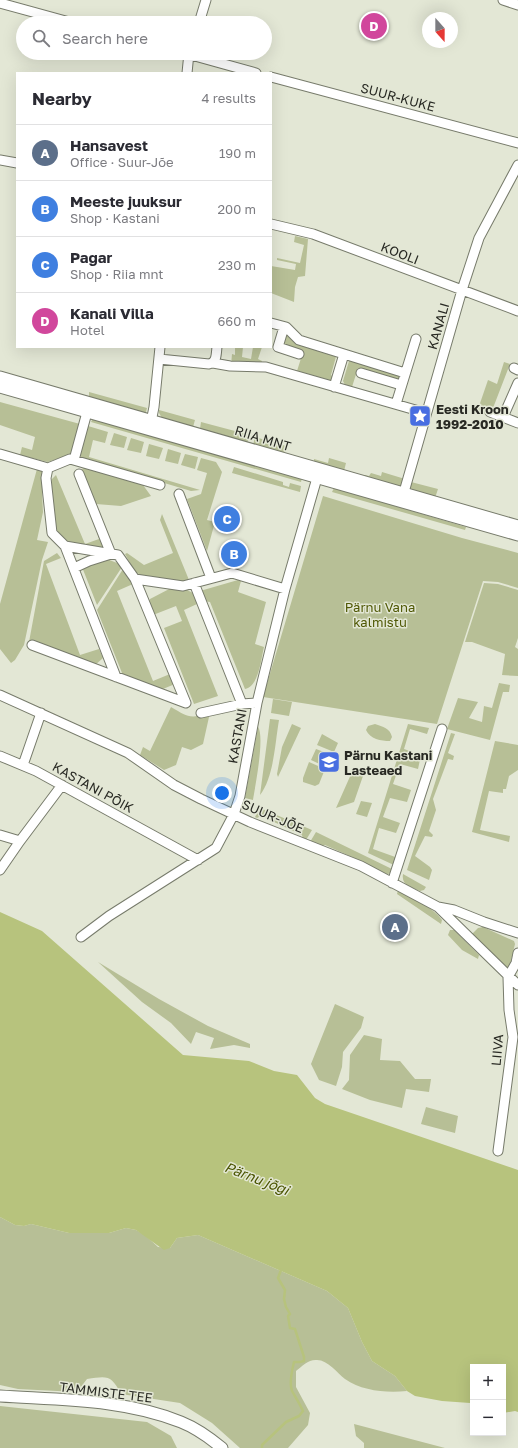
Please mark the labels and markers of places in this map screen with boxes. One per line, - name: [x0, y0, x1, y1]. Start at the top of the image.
- pin: D: [361, 11, 387, 41]
- place label: Eesti Kroon 1992-2010: [436, 401, 509, 432]
- place icon: Eesti Kroon 1992-2010: [407, 403, 433, 429]
- pin: C: [214, 504, 240, 534]
- pin: B: [221, 539, 247, 569]
- place label: Pärnu Kastani Lasteaed: [344, 747, 432, 778]
- school or university icon: Pärnu Kastani Lasteaed: [316, 749, 342, 775]
- pin: A: [382, 912, 408, 942]

